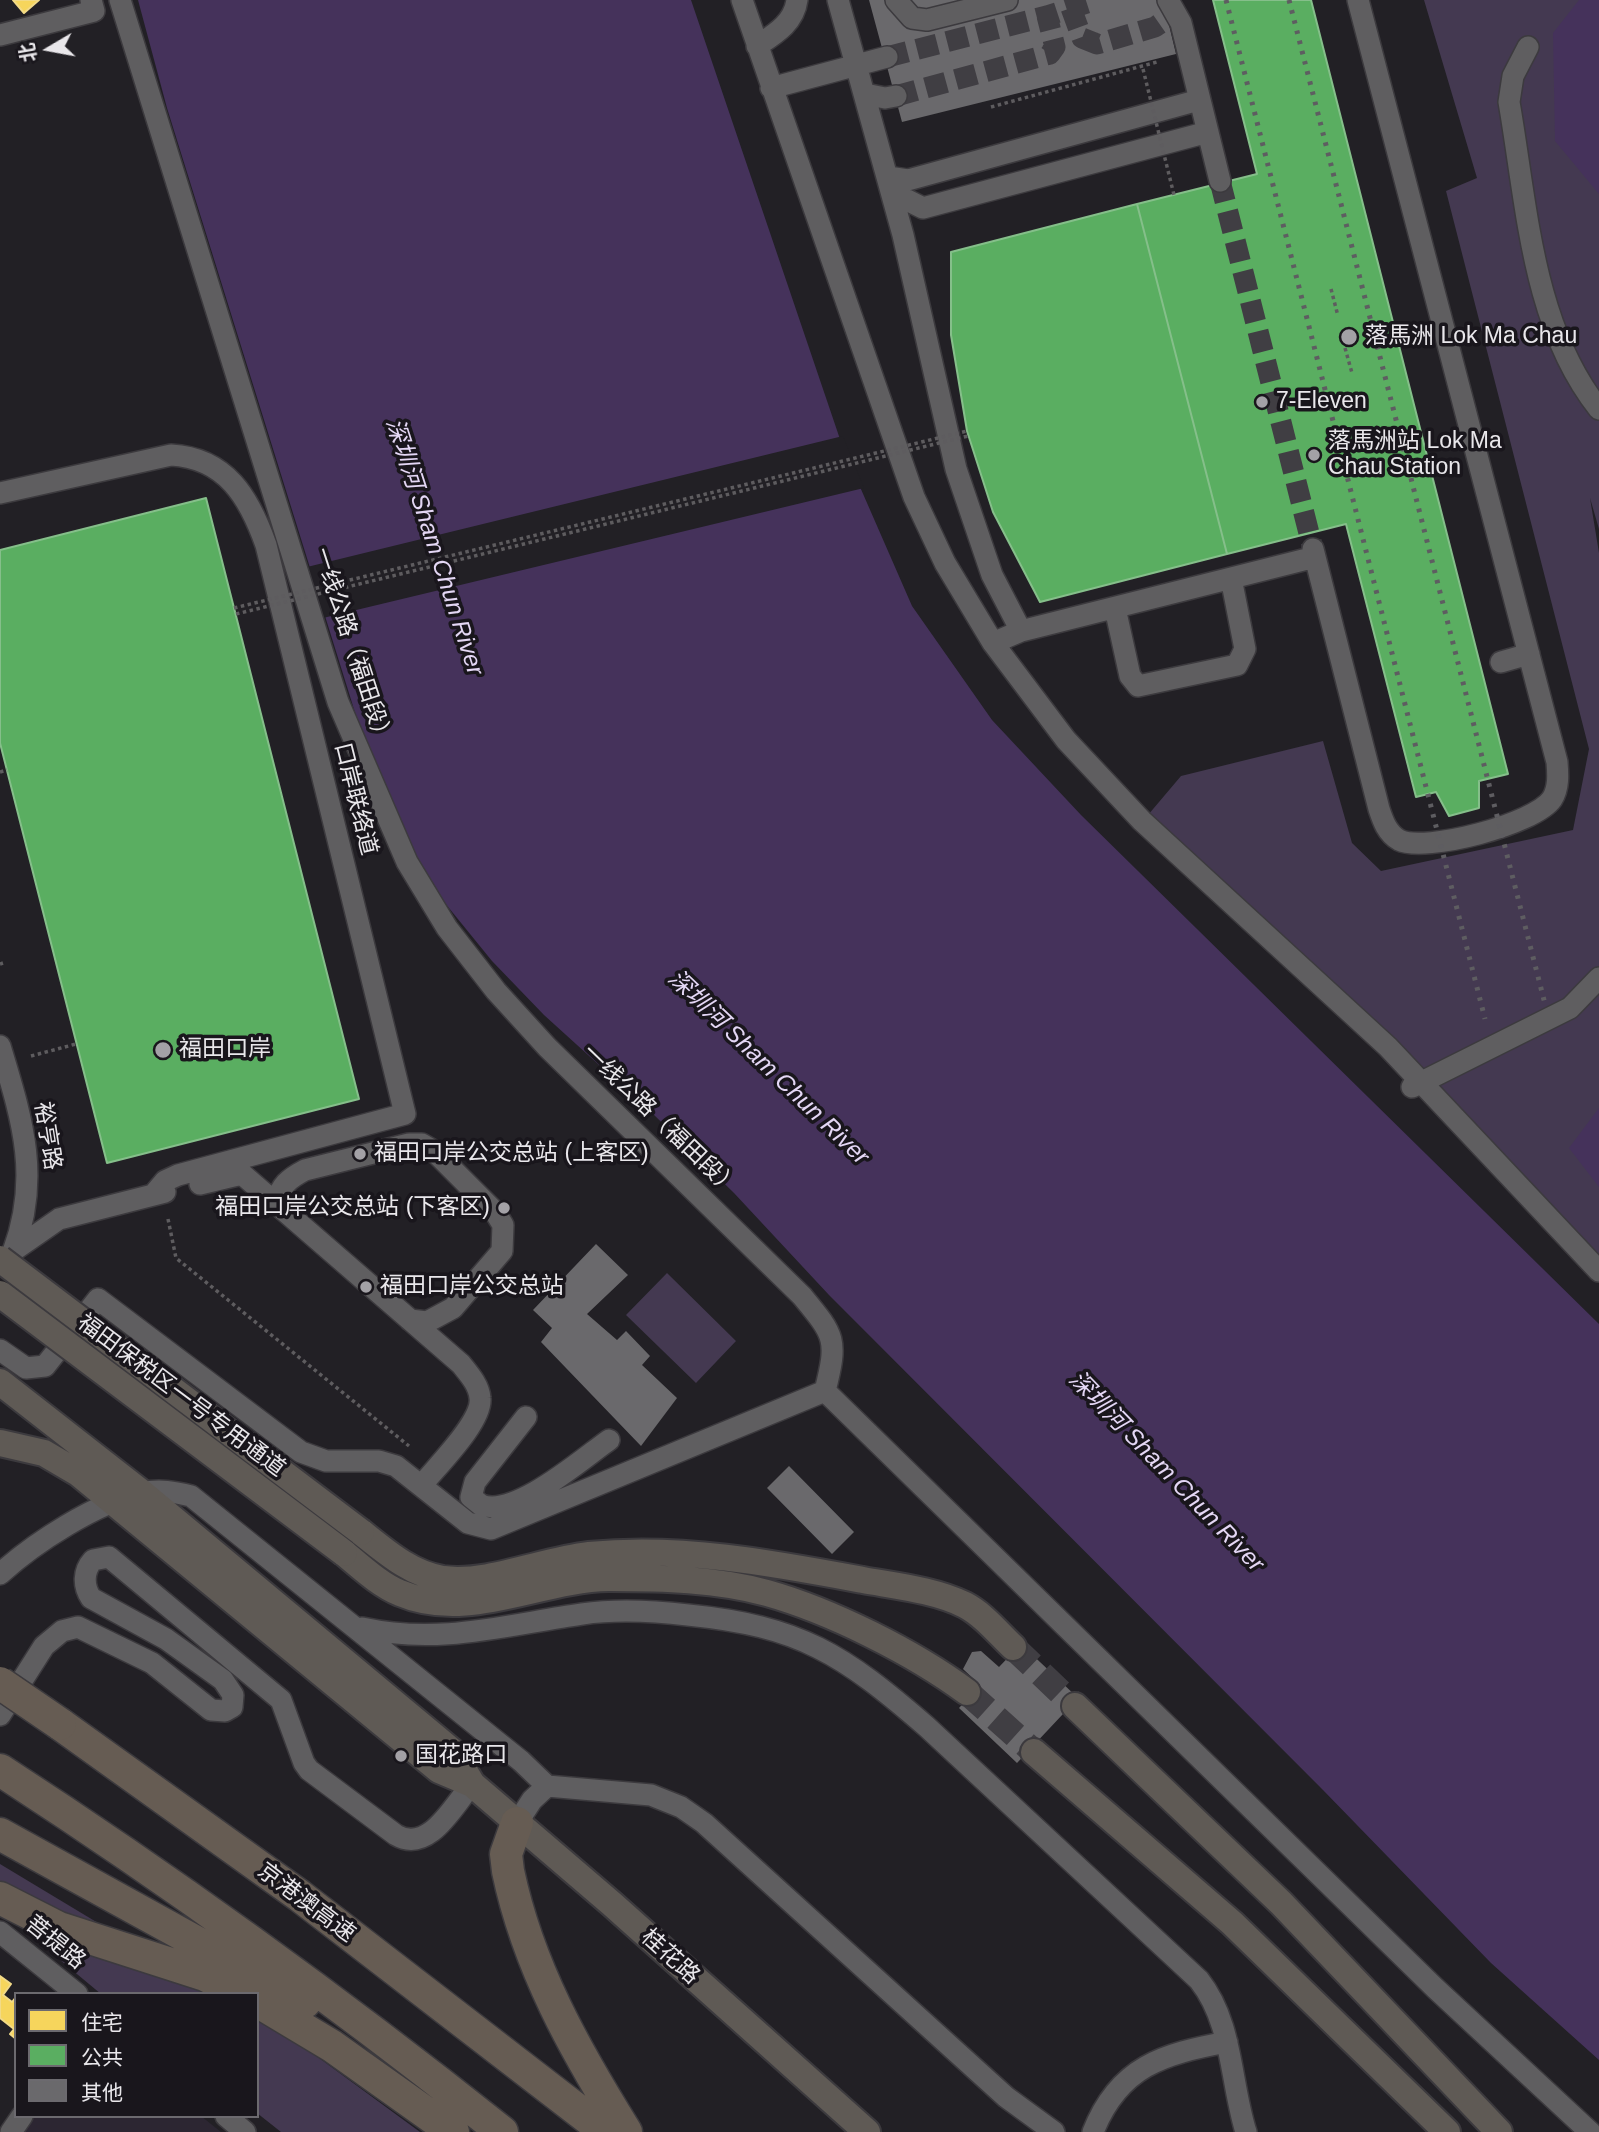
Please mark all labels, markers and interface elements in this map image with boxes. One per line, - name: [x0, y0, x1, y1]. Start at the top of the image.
- north arrow: [14, 14, 84, 84]
- text: 北: [16, 42, 40, 64]
- place label: 落馬洲 Lok Ma Chau: [1365, 323, 1577, 351]
- marker: 落馬洲 Lok Ma Chau: [1339, 327, 1359, 347]
- place label: 7-Eleven: [1276, 388, 1367, 416]
- marker: 7-Eleven: [1254, 394, 1270, 410]
- water label: 深圳河 Sham Chun River: [379, 415, 489, 679]
- place label: 落馬洲站 Lok Ma Chau Station: [1328, 428, 1502, 482]
- marker: 落馬洲站 Lok Ma Chau Station: [1306, 447, 1322, 463]
- street label: 一线公路（福田段）: [307, 544, 397, 750]
- street label: 口岸联络道: [328, 740, 382, 858]
- water label: 深圳河 Sham Chun River: [662, 965, 874, 1171]
- place label: 福田口岸: [179, 1036, 271, 1064]
- street label: 一线公路（福田段）: [576, 1039, 744, 1203]
- marker: 福田口岸: [153, 1040, 173, 1060]
- street label: 裕亨路: [28, 1100, 66, 1172]
- place label: 福田口岸公交总站 (上客区): [374, 1140, 649, 1168]
- marker: 福田口岸公交总站 (上客区): [352, 1146, 368, 1162]
- place label: 福田口岸公交总站 (下客区): [215, 1194, 490, 1222]
- marker: 福田口岸公交总站 (下客区): [496, 1200, 512, 1216]
- place label: 福田口岸公交总站: [380, 1273, 564, 1301]
- marker: 福田口岸公交总站: [358, 1279, 374, 1295]
- street label: 福田保税区一号专用通道: [72, 1309, 290, 1483]
- water label: 深圳河 Sham Chun River: [1063, 1366, 1269, 1578]
- place label: 国花路口: [415, 1742, 507, 1770]
- marker: 国花路口: [393, 1748, 409, 1764]
- street label: 京港澳高速: [252, 1857, 360, 1949]
- street label: 菩提路: [20, 1911, 90, 1975]
- street label: 桂花路: [635, 1924, 705, 1990]
- legend: [14, 1992, 259, 2118]
- text: 住宅: [81, 2011, 123, 2034]
- text: 公共: [81, 2046, 123, 2069]
- text: 其他: [81, 2081, 123, 2104]

